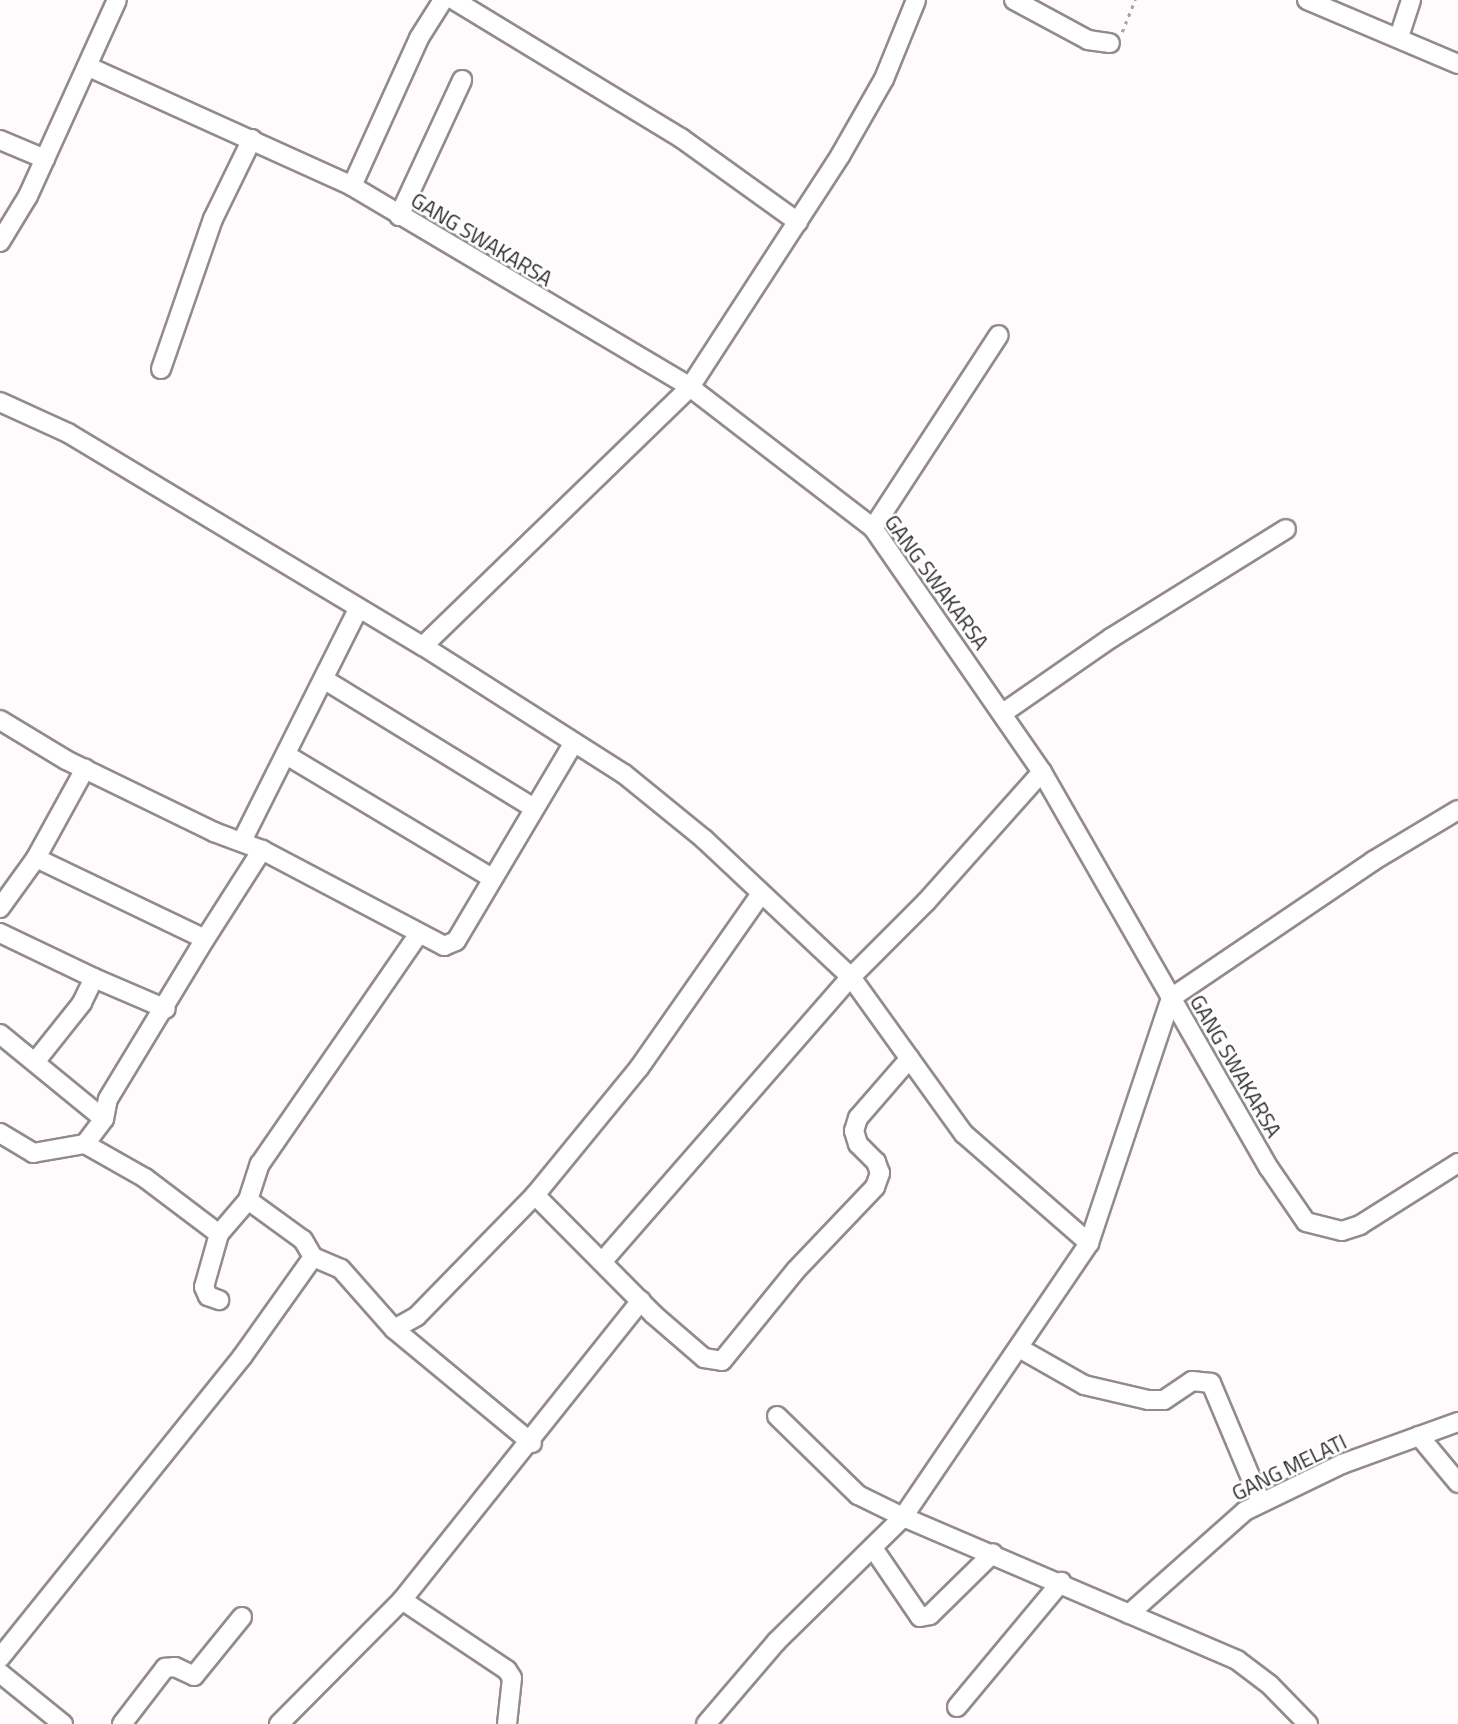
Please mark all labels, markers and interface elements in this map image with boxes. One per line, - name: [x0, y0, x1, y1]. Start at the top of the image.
- street label: GANG SWAKARSA: [407, 187, 557, 291]
- street label: GANG SWAKARSA: [880, 510, 994, 654]
- street label: GANG SWAKARSA: [1185, 990, 1287, 1142]
- street label: GANG MELATI: [1228, 1428, 1350, 1506]

